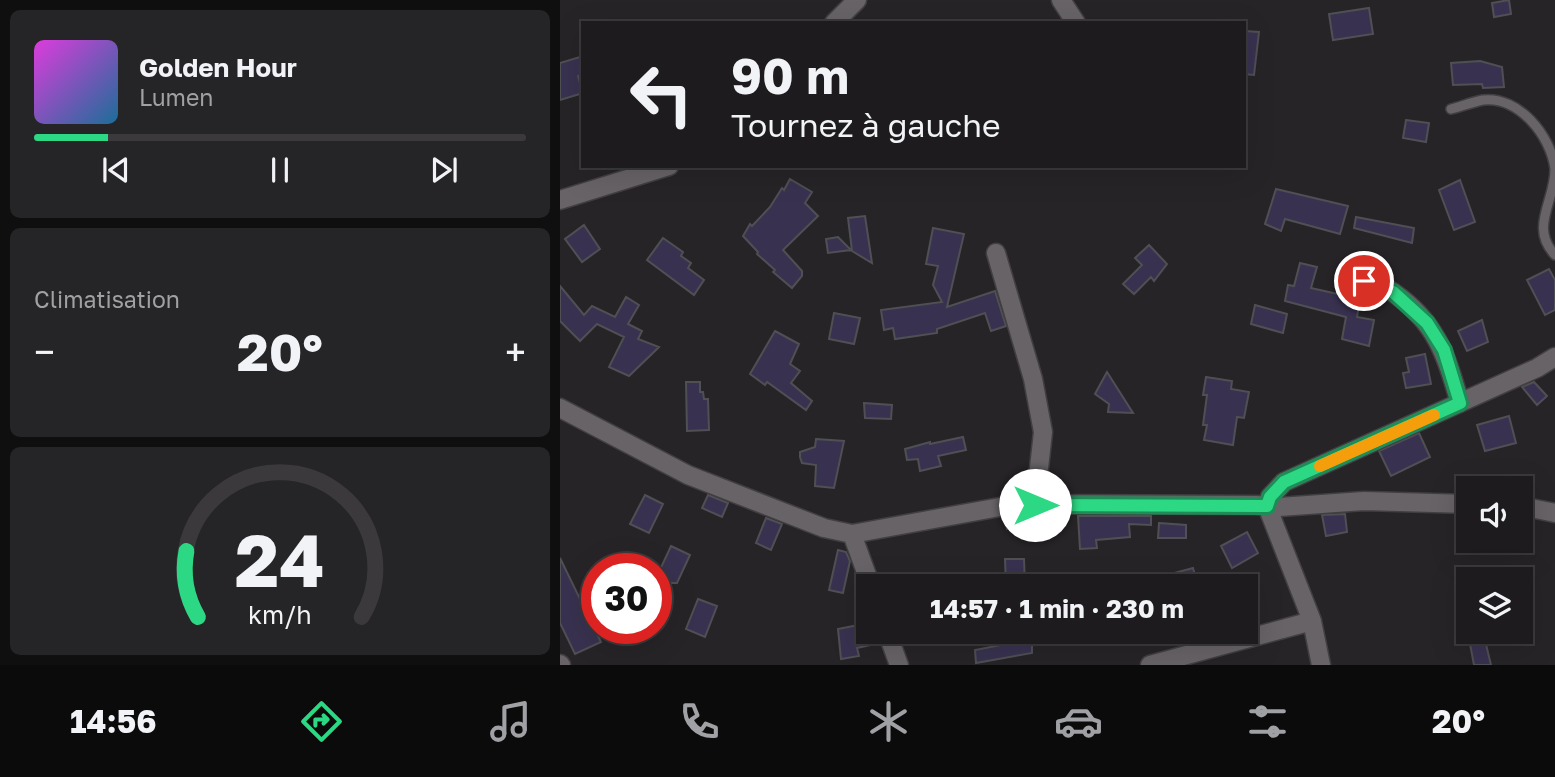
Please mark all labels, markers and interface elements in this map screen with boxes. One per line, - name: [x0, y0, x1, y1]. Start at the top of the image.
- text: 90 m: [731, 46, 849, 105]
- icon: left: [616, 49, 707, 140]
- text: Golden Hour: [139, 52, 297, 83]
- text: Lumen: [139, 83, 213, 111]
- text: Tournez à gauche: [731, 106, 1000, 144]
- icon: previous: [97, 151, 135, 189]
- icon: pause: [261, 151, 299, 189]
- icon: next: [425, 151, 463, 189]
- pin: [1334, 251, 1394, 311]
- icon: arrive: [1345, 262, 1383, 300]
- text: Climatisation: [34, 285, 180, 313]
- text: 20°: [237, 320, 323, 382]
- text: −: [34, 329, 55, 374]
- text: +: [505, 329, 526, 374]
- position arrow: [998, 468, 1072, 542]
- map controls: [1456, 476, 1533, 644]
- button: sound: [1456, 476, 1533, 553]
- text: 24: [235, 516, 325, 603]
- speed limit sign: 30: [581, 553, 672, 644]
- button: layers: [1456, 567, 1533, 644]
- text: 14:57 · 1 min · 230 m: [930, 593, 1184, 624]
- text: km/h: [248, 599, 312, 630]
- icon: directions: [297, 697, 346, 746]
- icon: music: [486, 697, 535, 746]
- icon: phone: [675, 697, 724, 746]
- icon: climate: [864, 697, 913, 746]
- icon: car: [1054, 697, 1103, 746]
- icon: filters: [1243, 697, 1292, 746]
- text: 14:56: [70, 702, 157, 740]
- text: 20°: [1432, 702, 1485, 740]

